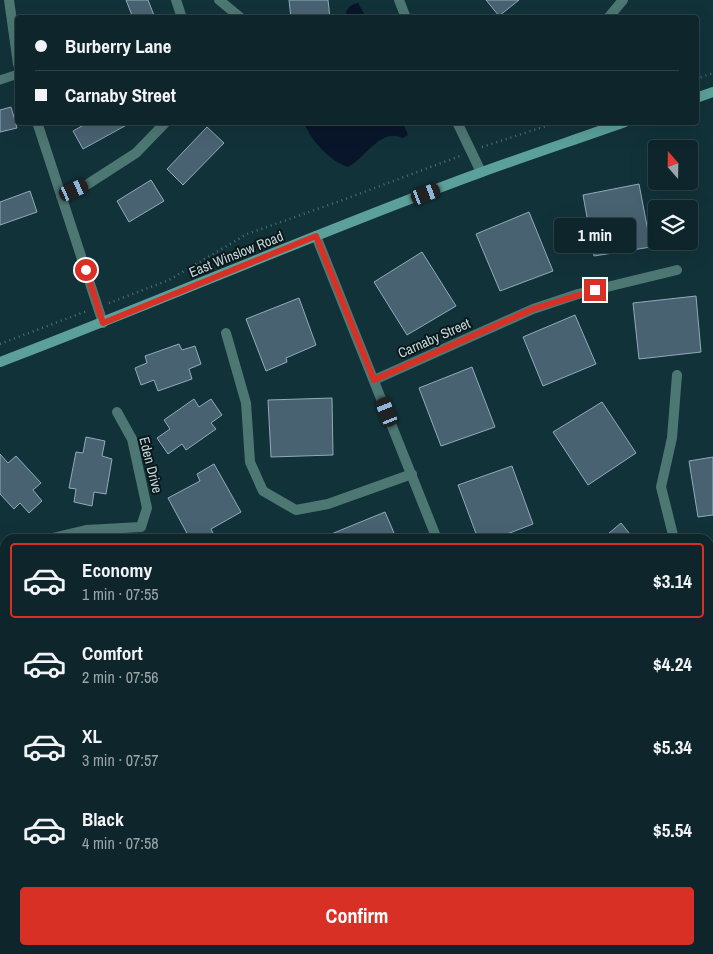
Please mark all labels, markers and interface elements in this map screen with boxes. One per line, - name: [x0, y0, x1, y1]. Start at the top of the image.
- text: Burberry Lane: [65, 33, 172, 59]
- text: Carnaby Street: [65, 82, 176, 108]
- north arrow: [648, 140, 698, 190]
- map controls: [648, 140, 698, 250]
- car: [57, 177, 90, 203]
- car: [409, 182, 442, 206]
- button: layers: [648, 200, 698, 250]
- callout: 1 min: [554, 218, 636, 252]
- text: 1 min: [578, 224, 612, 246]
- street label: East Winslow Road: [186, 227, 286, 281]
- route start: [75, 259, 97, 281]
- route end: [584, 279, 606, 301]
- street label: Carnaby Street: [395, 314, 473, 362]
- car: [374, 395, 399, 429]
- street label: Eden Drive: [135, 435, 167, 495]
- text: Economy: [82, 557, 152, 583]
- icon: car: [22, 558, 67, 603]
- text: $3.14: [653, 568, 692, 594]
- text: 1 min · 07:55: [82, 583, 159, 605]
- text: Comfort: [82, 640, 143, 666]
- icon: car: [22, 641, 67, 686]
- text: $4.24: [653, 651, 692, 677]
- text: 2 min · 07:56: [82, 666, 159, 688]
- text: XL: [82, 723, 102, 749]
- icon: car: [22, 724, 67, 769]
- text: $5.34: [653, 734, 692, 760]
- text: 3 min · 07:57: [82, 749, 159, 771]
- text: Black: [82, 806, 124, 832]
- icon: car: [22, 807, 67, 852]
- text: $5.54: [653, 817, 692, 843]
- text: 4 min · 07:58: [82, 832, 159, 854]
- button: Confirm: [20, 887, 694, 945]

